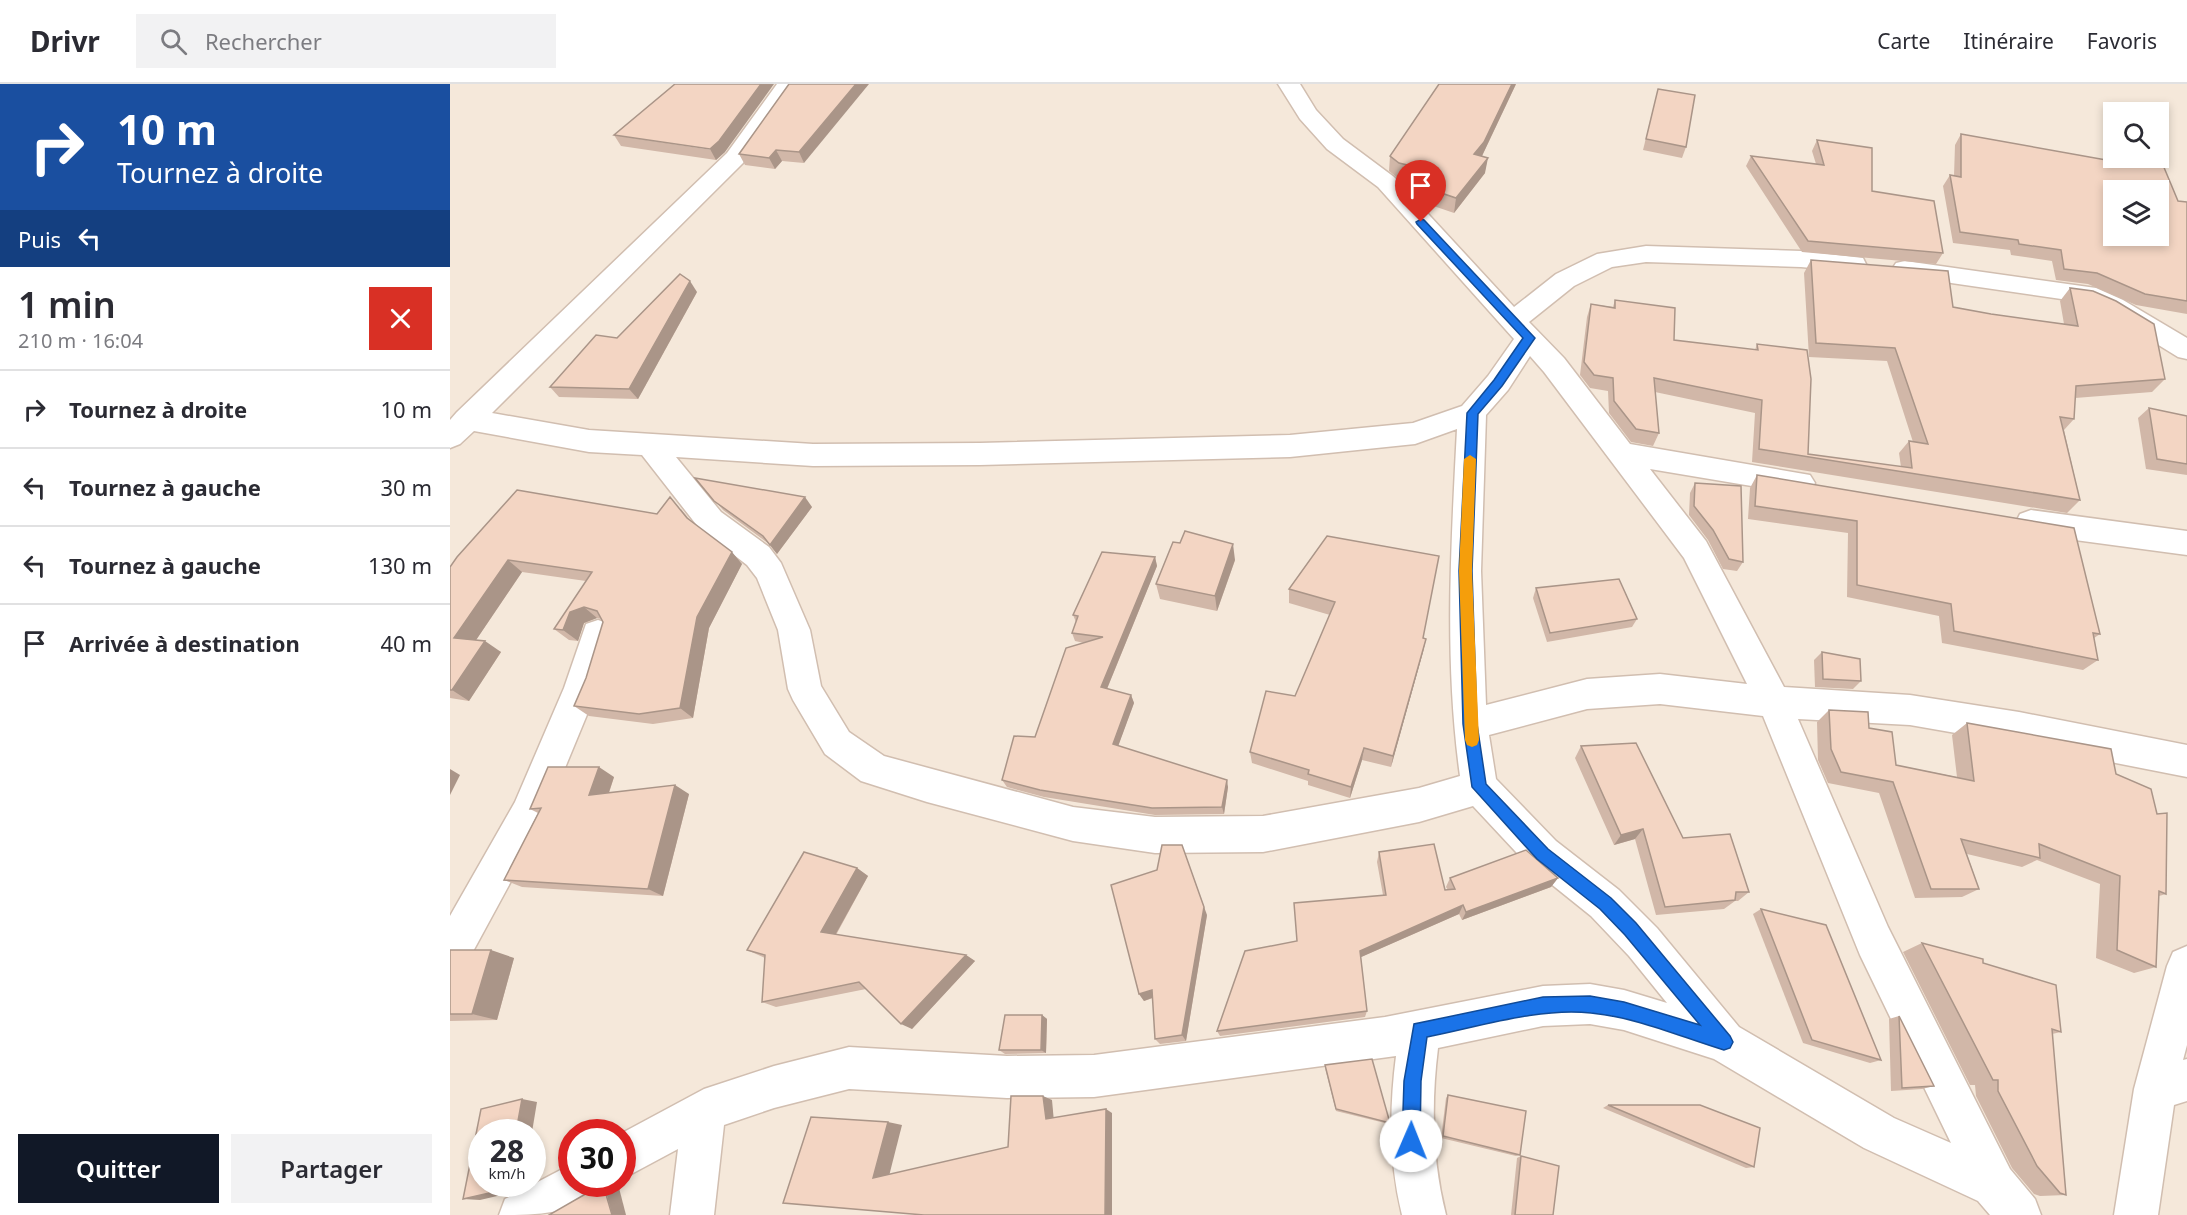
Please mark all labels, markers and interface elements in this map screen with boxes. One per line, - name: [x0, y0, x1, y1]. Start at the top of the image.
- search box: [136, 14, 556, 68]
- text: Drivr: [30, 22, 100, 60]
- icon: search: [157, 25, 190, 58]
- text: Rechercher: [205, 26, 322, 56]
- text: Carte: [1877, 27, 1930, 55]
- text: Itinéraire: [1963, 27, 2054, 55]
- text: Favoris: [2087, 27, 2157, 55]
- text: 10 m: [117, 100, 217, 157]
- map controls: [2103, 102, 2169, 246]
- button: search: [2103, 102, 2169, 168]
- icon: right: [18, 108, 96, 186]
- text: Tournez à droite: [117, 154, 323, 191]
- pin: [1395, 160, 1446, 222]
- icon: arrive: [1404, 169, 1437, 202]
- button: layers: [2103, 180, 2169, 246]
- icon: left: [73, 222, 106, 255]
- text: Puis: [18, 224, 61, 254]
- text: 1 min: [18, 280, 116, 329]
- button: close: [369, 287, 432, 350]
- text: 210 m · 16:04: [18, 327, 143, 354]
- icon: right: [18, 393, 51, 426]
- text: Tournez à droite: [69, 394, 247, 424]
- text: 10 m: [381, 394, 432, 424]
- icon: left: [18, 471, 51, 504]
- text: Tournez à gauche: [69, 472, 261, 502]
- text: 30 m: [381, 472, 432, 502]
- icon: left: [18, 549, 51, 582]
- text: Tournez à gauche: [69, 550, 261, 580]
- text: 130 m: [368, 550, 432, 580]
- icon: arrive: [18, 627, 51, 660]
- text: Arrivée à destination: [69, 628, 300, 658]
- text: 40 m: [381, 628, 432, 658]
- position arrow: [1379, 1109, 1443, 1173]
- speed limit sign: 30: [558, 1119, 636, 1197]
- text: 28: [490, 1130, 524, 1171]
- button: Quitter: [18, 1134, 219, 1203]
- button: Partager: [231, 1134, 432, 1203]
- text: km/h: [489, 1163, 525, 1183]

